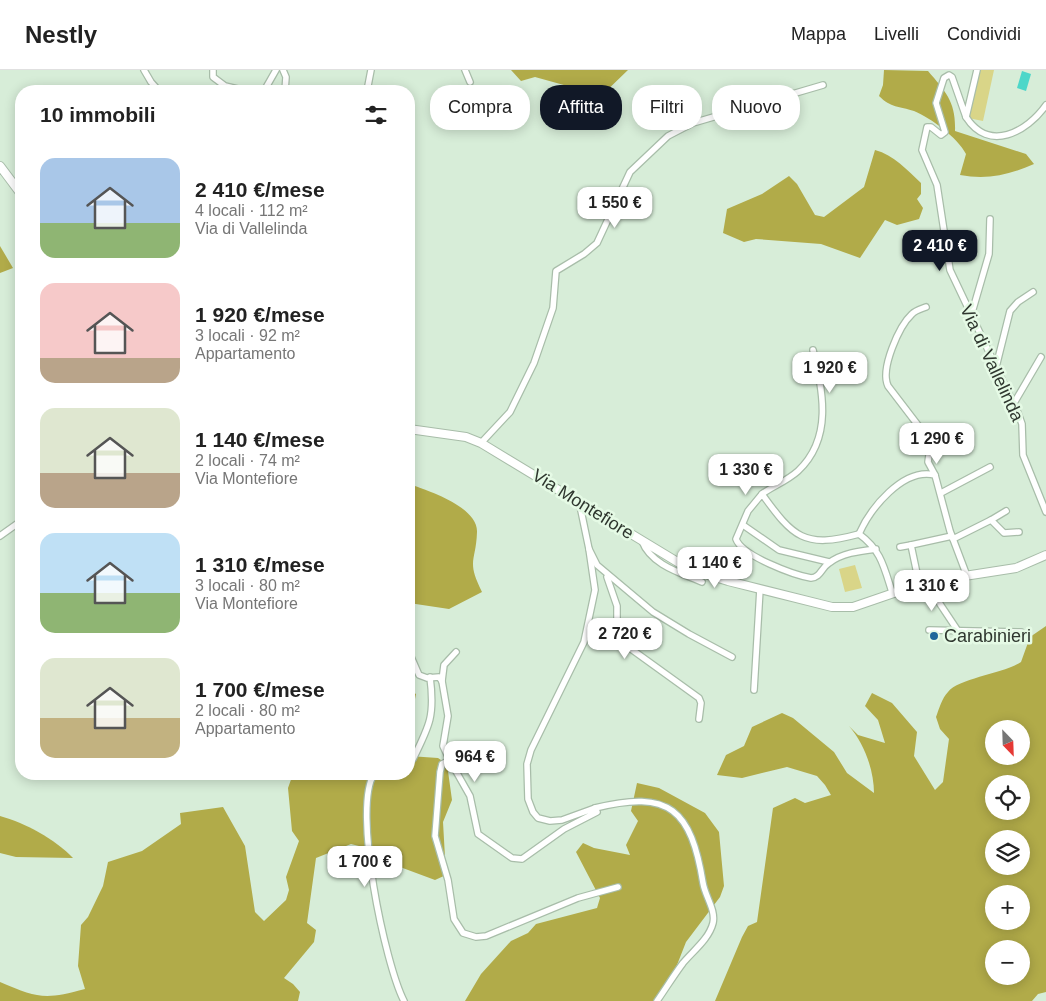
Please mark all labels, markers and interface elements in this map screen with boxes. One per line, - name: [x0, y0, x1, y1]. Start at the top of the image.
- text: Nestly: [25, 21, 97, 48]
- text: Mappa: [791, 24, 846, 44]
- text: Livelli: [874, 24, 919, 44]
- text: Condividi: [947, 24, 1021, 44]
- chip: Compra: [430, 85, 530, 130]
- chip: Affitta: [540, 85, 622, 130]
- chip: Filtri: [632, 85, 702, 130]
- chip: Nuovo: [712, 85, 800, 130]
- icon: filters: [362, 101, 390, 129]
- text: 10 immobili: [40, 103, 156, 126]
- icon: home: [80, 178, 140, 238]
- text: 2 410 €/mese: [195, 178, 325, 201]
- pin: 1 550 €: [569, 186, 661, 229]
- text: 1 550 €: [588, 194, 642, 211]
- text: 4 locali · 112 m²: [195, 202, 308, 219]
- text: Via di Vallelinda: [195, 220, 307, 237]
- pin: 2 410 €: [894, 230, 986, 272]
- text: 2 410 €: [913, 237, 967, 254]
- street label: Via di Vallelinda: [956, 301, 1028, 425]
- icon: home: [80, 303, 140, 363]
- text: 1 920 €/mese: [195, 303, 325, 326]
- text: 3 locali · 92 m²: [195, 327, 300, 344]
- text: Appartamento: [195, 345, 296, 362]
- pin: 1 920 €: [784, 352, 876, 394]
- text: 1 920 €: [803, 359, 857, 376]
- pin: 1 290 €: [891, 422, 983, 465]
- icon: home: [80, 428, 140, 488]
- text: 1 140 €/mese: [195, 428, 325, 451]
- text: 1 290 €: [910, 430, 964, 447]
- text: 2 locali · 74 m²: [195, 452, 300, 469]
- pin: 1 330 €: [700, 454, 792, 496]
- text: 1 330 €: [719, 461, 773, 478]
- street label: Via Montefiore: [529, 465, 637, 543]
- text: Via Montefiore: [195, 470, 298, 487]
- pin: 1 140 €: [669, 546, 761, 589]
- icon: home: [80, 553, 140, 613]
- text: 1 310 €/mese: [195, 553, 325, 576]
- text: 1 140 €: [688, 554, 742, 571]
- pin: 1 310 €: [886, 570, 978, 612]
- text: 3 locali · 80 m²: [195, 577, 300, 594]
- text: 1 310 €: [905, 577, 959, 594]
- text: Via Montefiore: [195, 595, 298, 612]
- pin: 2 720 €: [579, 618, 671, 660]
- text: 2 720 €: [598, 625, 652, 642]
- place label: Carabinieri: [944, 626, 1031, 646]
- marker: Carabinieri: [928, 630, 940, 642]
- icon: home: [80, 678, 140, 738]
- text: 1 700 €/mese: [195, 678, 325, 701]
- text: 2 locali · 80 m²: [195, 702, 300, 719]
- text: Appartamento: [195, 720, 296, 737]
- north arrow: [985, 720, 1030, 765]
- map controls: [985, 720, 1030, 985]
- pin: 964 €: [440, 740, 510, 783]
- text: 964 €: [455, 748, 495, 765]
- button: locate: [985, 775, 1030, 820]
- button: layers: [985, 830, 1030, 875]
- pin: 1 700 €: [319, 846, 411, 888]
- text: 1 700 €: [338, 853, 392, 870]
- button: +: [985, 885, 1030, 930]
- button: −: [985, 940, 1030, 985]

